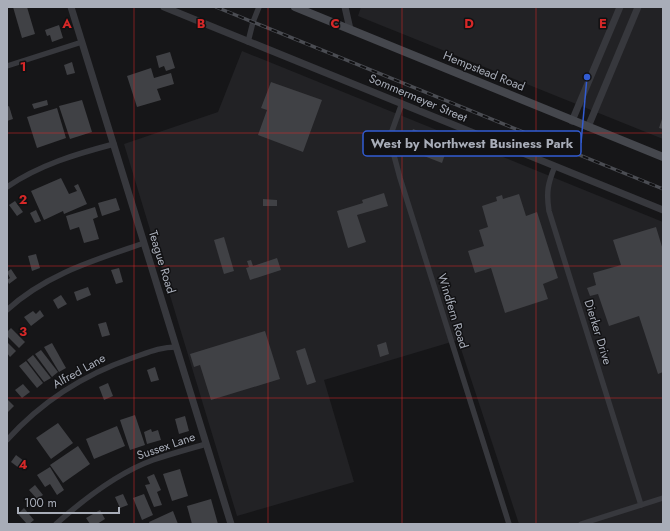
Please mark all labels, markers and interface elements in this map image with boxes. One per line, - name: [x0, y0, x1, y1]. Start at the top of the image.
- text: A: [61, 14, 72, 33]
- text: B: [197, 14, 206, 33]
- text: C: [330, 14, 340, 33]
- text: D: [464, 14, 474, 33]
- text: E: [599, 14, 607, 33]
- street label: Hempstead Road: [440, 46, 528, 96]
- text: 1: [20, 57, 26, 76]
- street label: Sommermeyer Street: [366, 69, 470, 127]
- callout: West by Northwest Business Park: [363, 131, 581, 156]
- text: West by Northwest Business Park: [371, 134, 574, 153]
- text: 2: [19, 190, 27, 209]
- street label: Teague Road: [144, 228, 180, 296]
- street label: Windfern Road: [433, 271, 473, 351]
- street label: Dierker Drive: [580, 297, 616, 367]
- text: 3: [19, 322, 27, 341]
- street label: Alfred Lane: [49, 349, 109, 393]
- street label: Sussex Lane: [134, 428, 198, 464]
- text: 4: [18, 455, 28, 474]
- scale bar: [18, 489, 119, 515]
- text: 100 m: [24, 494, 57, 512]

